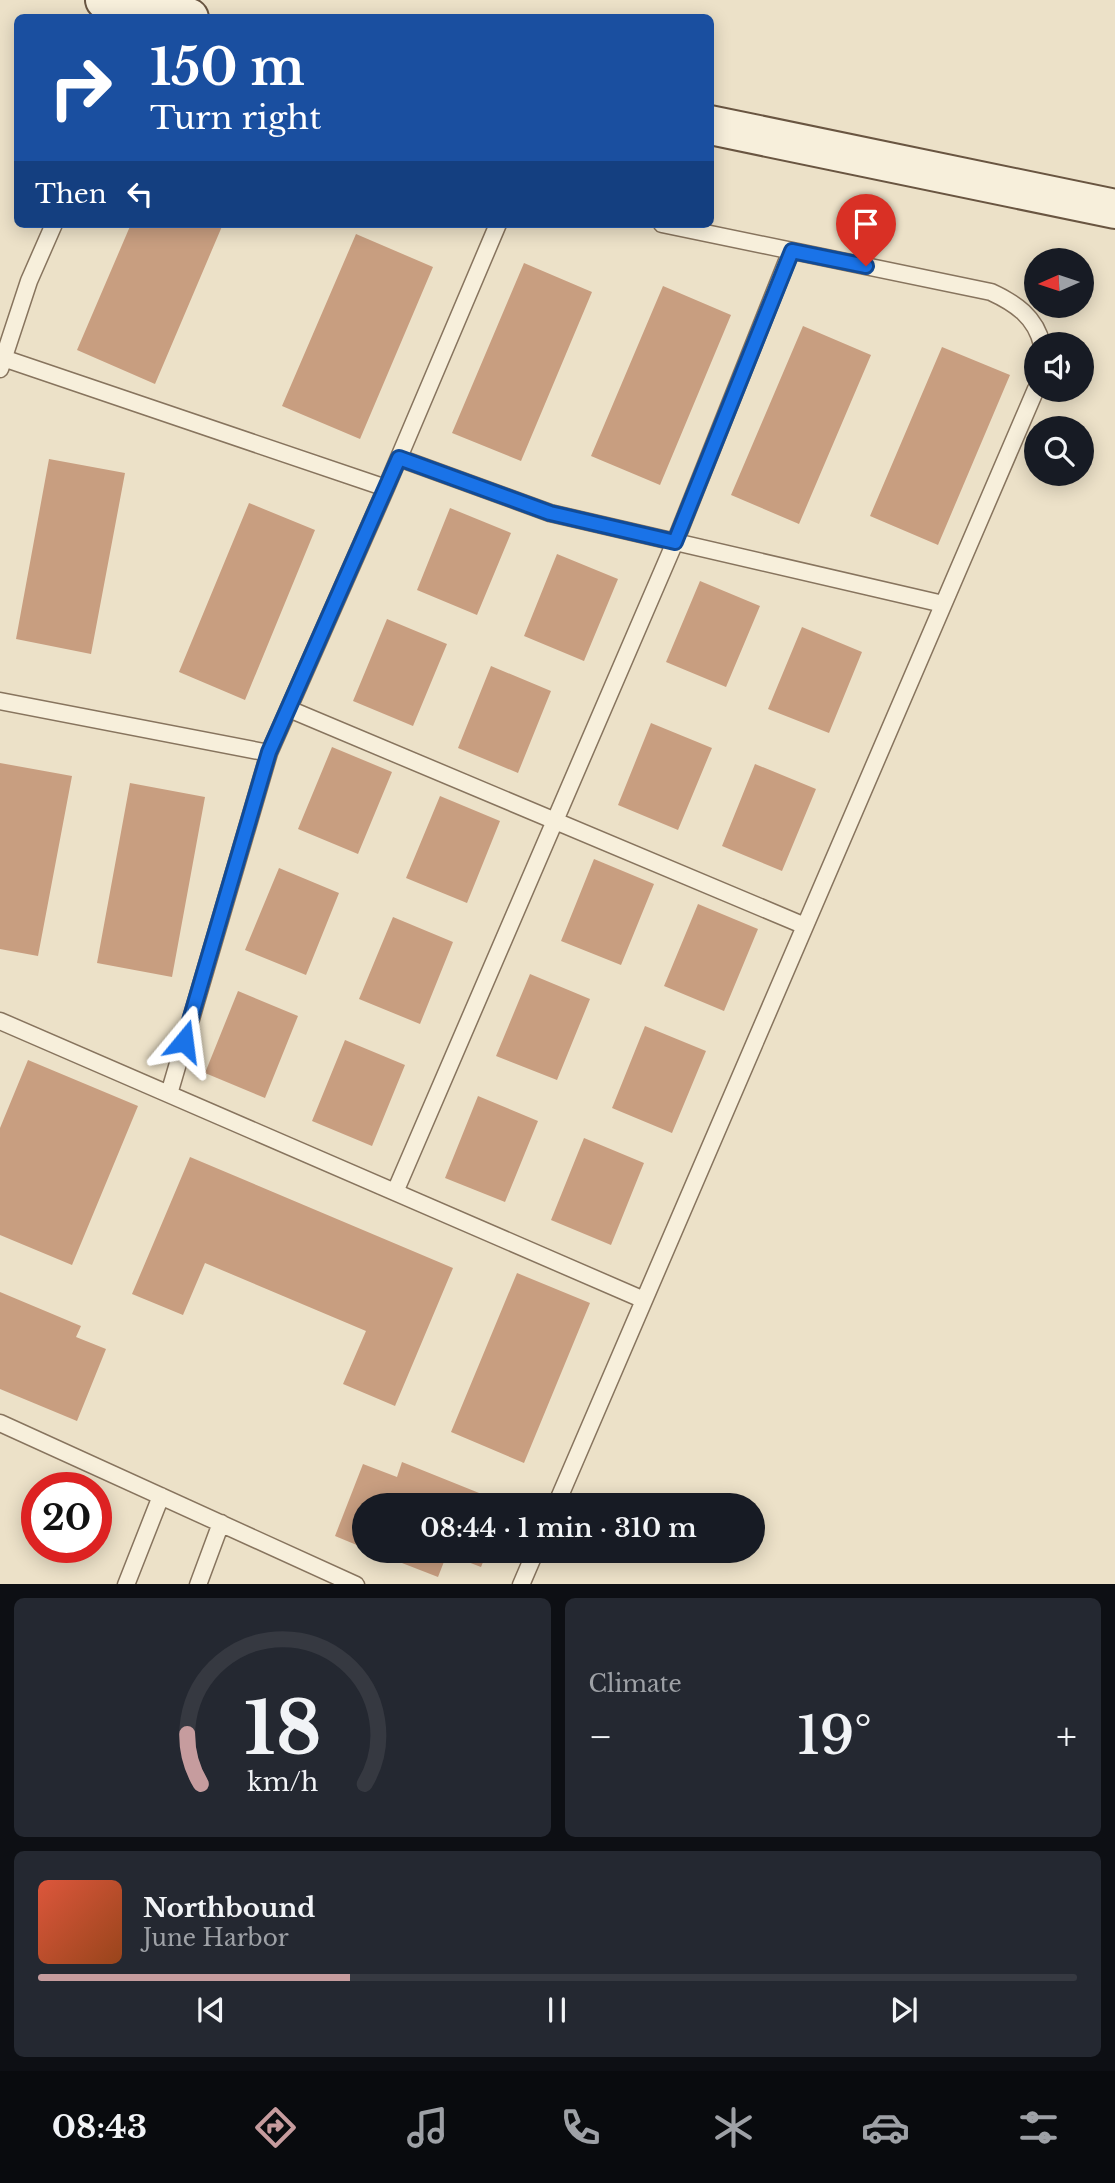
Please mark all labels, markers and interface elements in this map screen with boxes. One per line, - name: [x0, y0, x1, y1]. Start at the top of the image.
- text: 150 m: [150, 37, 305, 98]
- icon: right: [35, 42, 126, 133]
- text: Turn right: [150, 98, 321, 138]
- icon: left: [121, 175, 159, 213]
- text: Then: [35, 178, 107, 210]
- pin: [836, 194, 896, 266]
- icon: arrive: [847, 205, 885, 243]
- north arrow: [1024, 248, 1094, 318]
- map controls: [1024, 248, 1094, 486]
- button: sound: [1024, 332, 1094, 402]
- button: search: [1024, 416, 1094, 486]
- position arrow: [147, 1004, 221, 1078]
- speed limit sign: 20: [21, 1472, 112, 1563]
- text: 08:44 · 1 min · 310 m: [420, 1512, 697, 1544]
- text: Climate: [589, 1670, 682, 1698]
- text: 18: [243, 1683, 321, 1774]
- text: 19°: [797, 1704, 872, 1768]
- text: −: [589, 1713, 613, 1760]
- text: +: [1056, 1713, 1077, 1760]
- text: km/h: [247, 1766, 318, 1797]
- text: Northbound: [143, 1892, 315, 1924]
- text: June Harbor: [143, 1924, 289, 1952]
- icon: previous: [192, 1991, 230, 2029]
- icon: pause: [538, 1991, 576, 2029]
- icon: next: [885, 1991, 923, 2029]
- icon: directions: [251, 2103, 300, 2152]
- icon: music: [403, 2103, 452, 2152]
- icon: phone: [556, 2103, 605, 2152]
- icon: climate: [709, 2103, 758, 2152]
- icon: car: [861, 2103, 910, 2152]
- icon: filters: [1014, 2103, 1063, 2152]
- text: 08:43: [52, 2107, 147, 2147]

